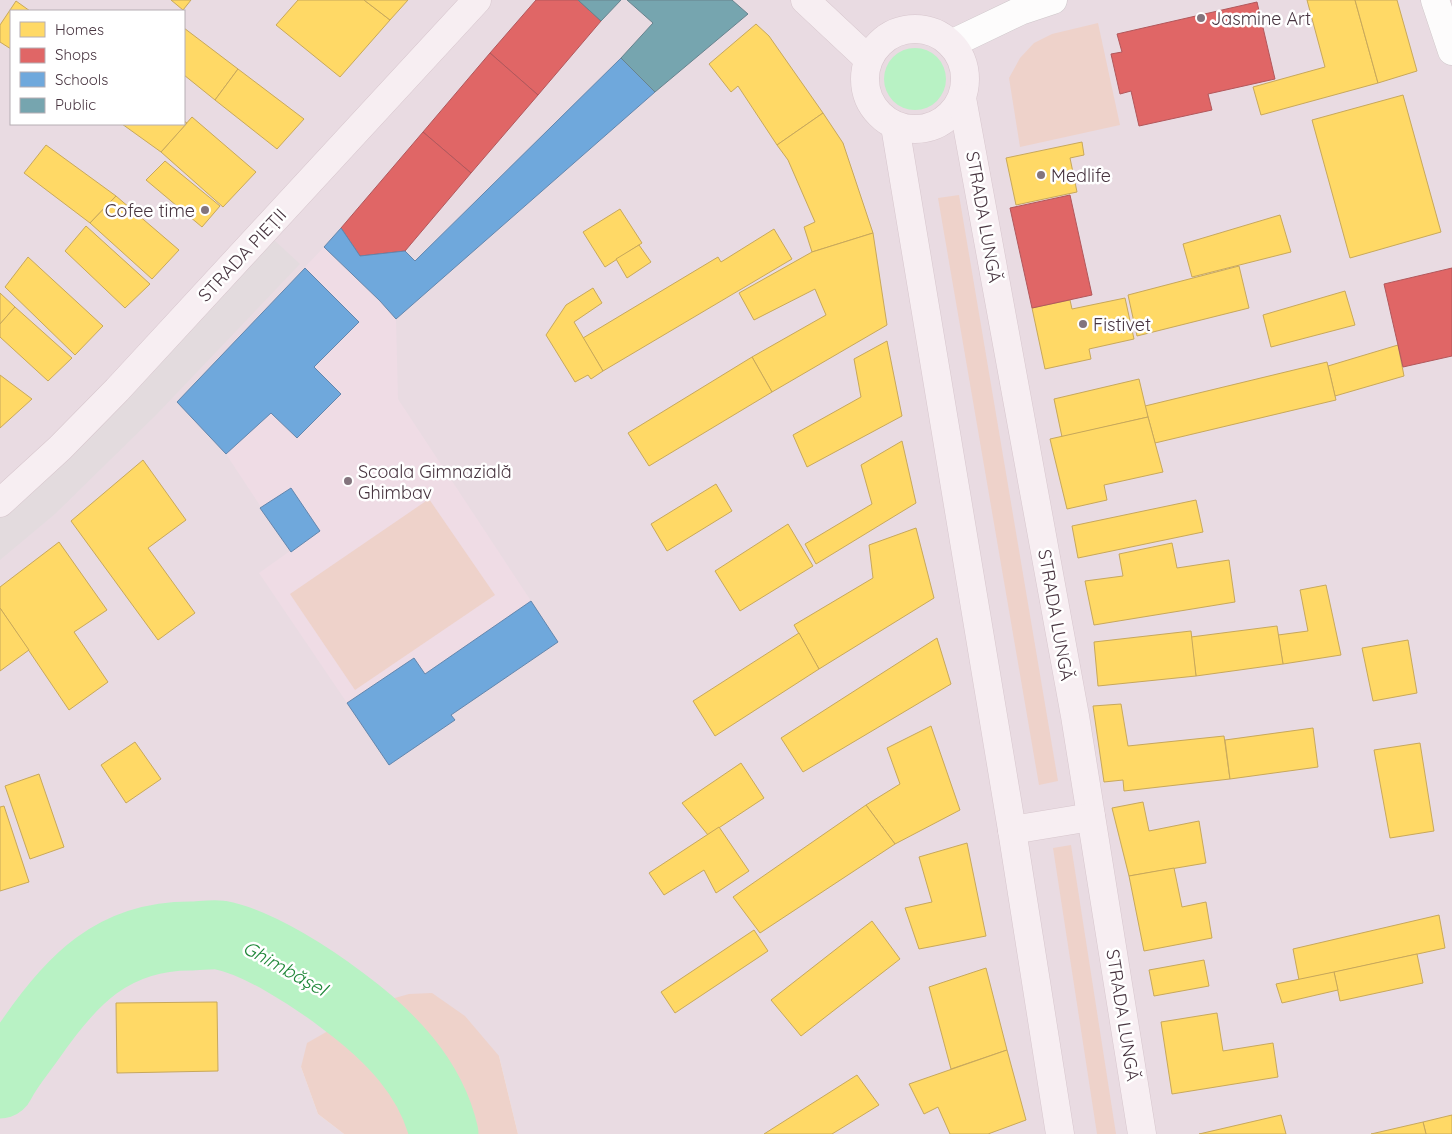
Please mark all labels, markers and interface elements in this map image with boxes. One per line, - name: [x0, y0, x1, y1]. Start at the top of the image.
- place label: Jasmine Art: [1211, 7, 1311, 30]
- legend: [10, 10, 185, 125]
- marker: Jasmine Art: [1195, 12, 1207, 24]
- text: Homes: [55, 20, 104, 39]
- text: Shops: [55, 45, 97, 64]
- text: Schools: [55, 70, 108, 89]
- text: Public: [55, 95, 96, 114]
- street label: STRADA LUNGĂ: [961, 149, 1007, 285]
- place label: Medlife: [1051, 164, 1111, 187]
- marker: Medlife: [1035, 169, 1047, 181]
- place label: Cofee time: [105, 199, 195, 222]
- street label: STRADA PIEȚII: [193, 203, 291, 307]
- marker: Cofee time: [199, 204, 211, 216]
- place label: Fistivet: [1093, 313, 1151, 336]
- marker: Fistivet: [1077, 318, 1089, 330]
- place label: Scoala Gimnazială Ghimbav: [358, 460, 512, 504]
- marker: Scoala Gimnazială Ghimbav: [342, 475, 354, 487]
- street label: STRADA LUNGĂ: [1033, 547, 1079, 683]
- water label: Ghimbășel: [239, 935, 334, 1002]
- street label: STRADA LUNGĂ: [1101, 947, 1145, 1083]

